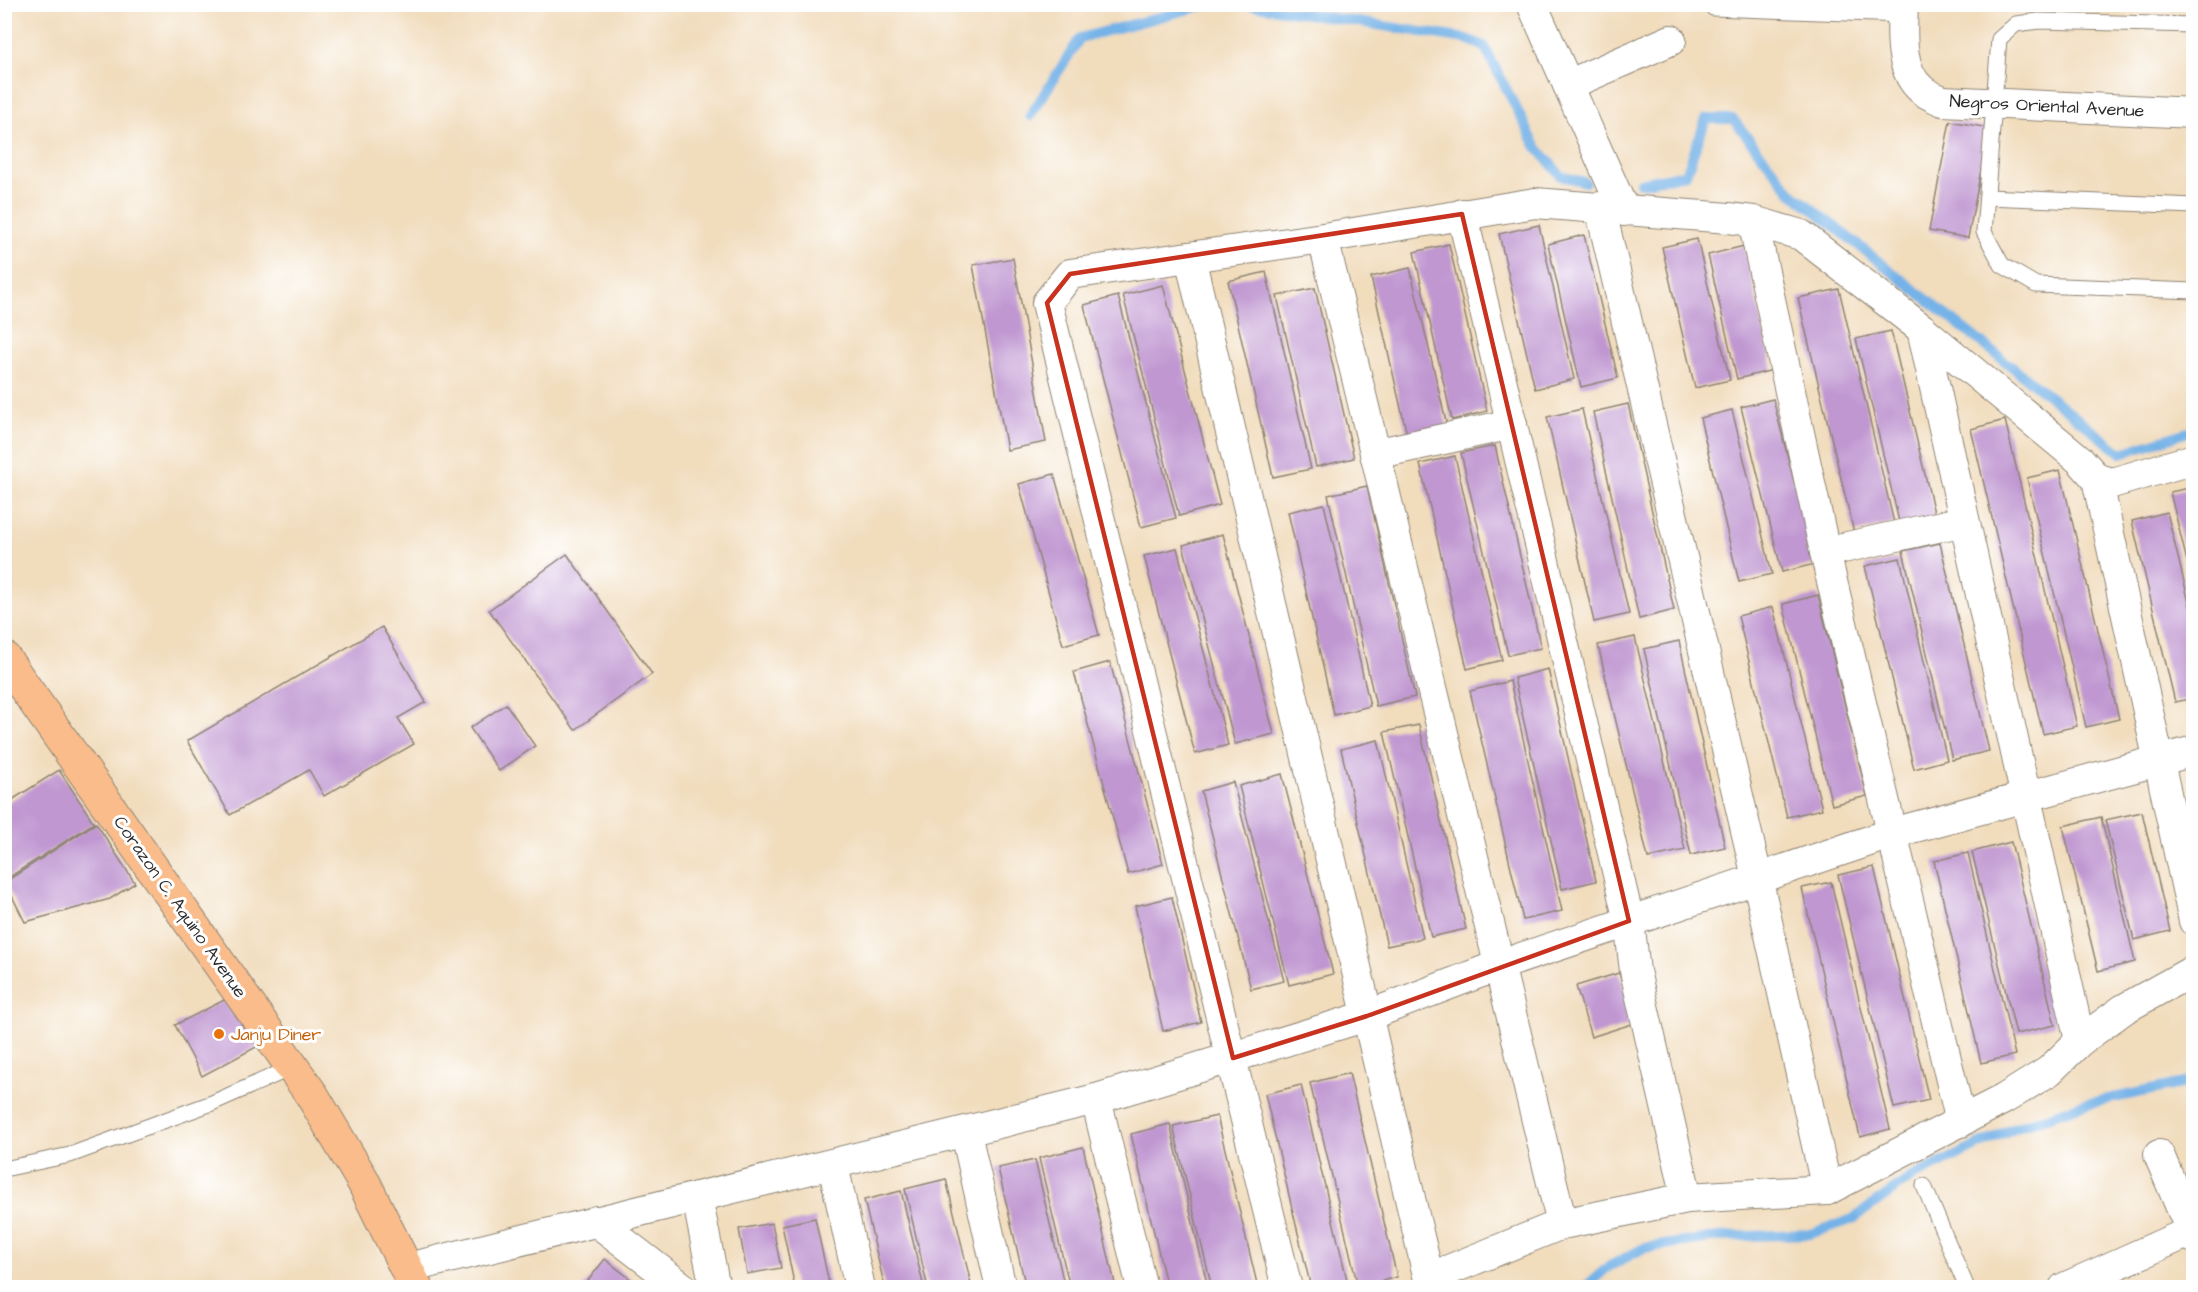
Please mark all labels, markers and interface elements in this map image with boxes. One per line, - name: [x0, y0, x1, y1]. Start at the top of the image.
- street label: Negros Oriental Avenue: [1949, 88, 2145, 125]
- street label: Corazon C. Aquino Avenue: [107, 811, 253, 1003]
- place label: Janju Diner: [231, 1022, 321, 1047]
- marker: Janju Diner: [212, 1027, 226, 1041]

